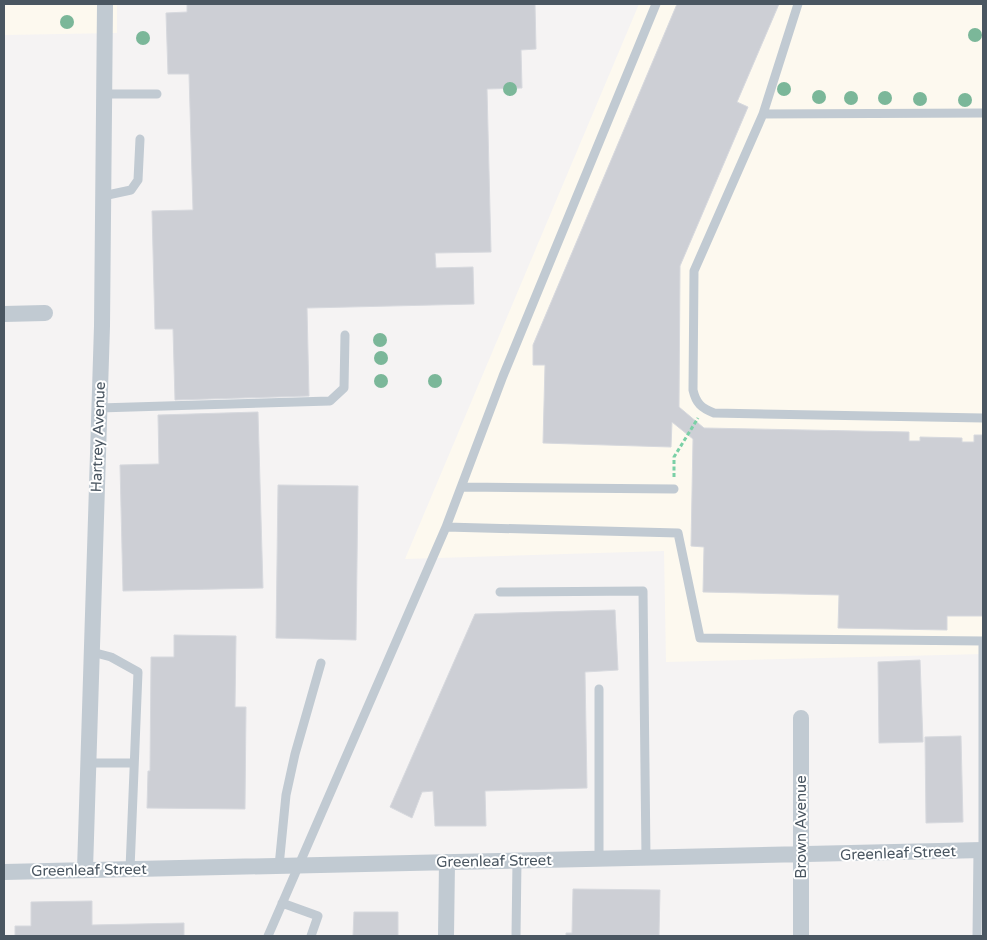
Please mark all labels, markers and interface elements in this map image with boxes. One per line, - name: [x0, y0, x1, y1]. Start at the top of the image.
- street label: Hartrey Avenue: [87, 381, 109, 493]
- street label: Brown Avenue: [792, 775, 810, 879]
- street label: Greenleaf Street: [840, 842, 957, 864]
- street label: Greenleaf Street: [436, 851, 552, 871]
- street label: Greenleaf Street: [31, 860, 147, 880]

